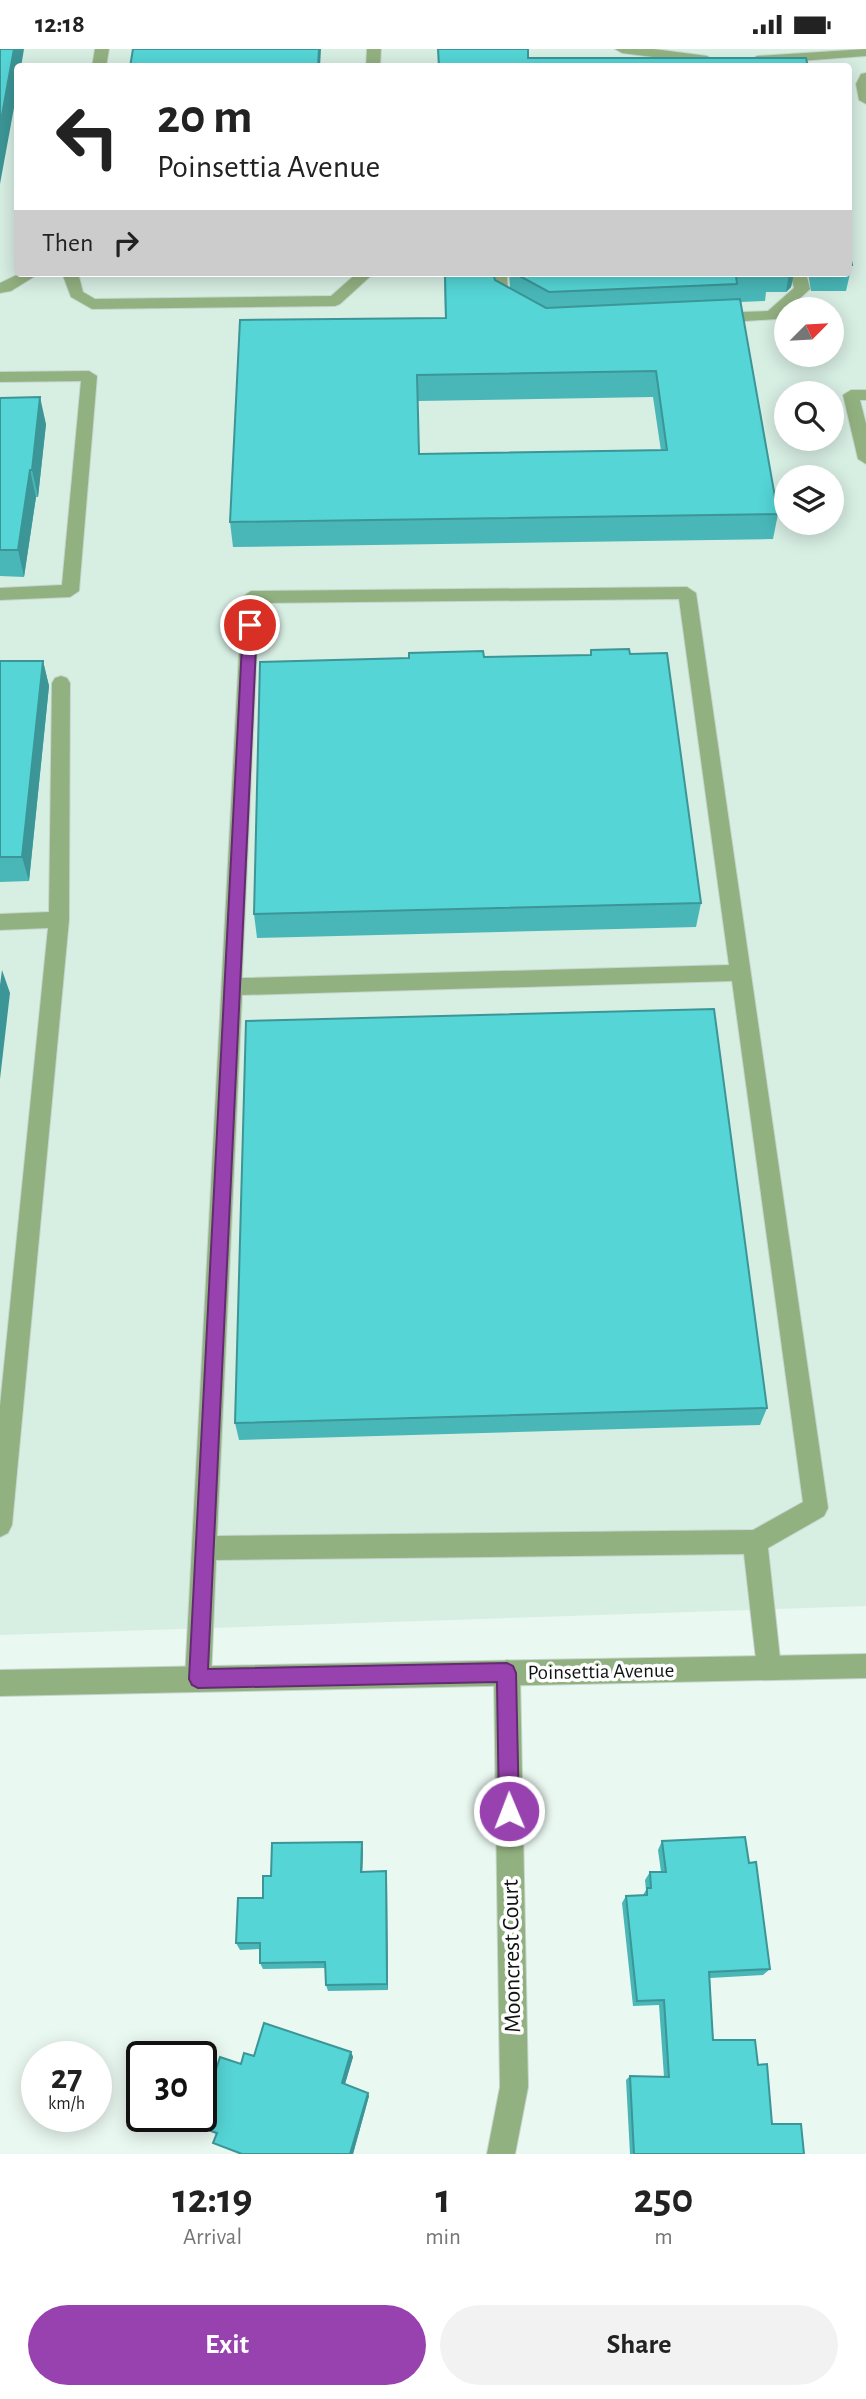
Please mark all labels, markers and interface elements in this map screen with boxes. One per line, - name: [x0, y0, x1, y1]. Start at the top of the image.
- text: 12:18: [35, 11, 85, 37]
- icon: left: [42, 91, 133, 182]
- text: 20 m: [157, 93, 253, 142]
- text: Poinsettia Avenue: [157, 151, 380, 183]
- icon: right: [107, 224, 145, 262]
- text: Then: [42, 230, 93, 256]
- north arrow: [774, 297, 844, 367]
- map controls: [774, 297, 844, 535]
- button: search: [774, 381, 844, 451]
- button: layers: [774, 465, 844, 535]
- pin: [220, 595, 280, 655]
- icon: arrive: [231, 606, 269, 644]
- street label: Poinsettia Avenue: [528, 1660, 674, 1683]
- position arrow: [472, 1774, 546, 1848]
- street label: Mooncrest Court: [499, 1879, 525, 2033]
- speed limit sign: 30: [126, 2041, 217, 2132]
- text: 27: [51, 2060, 82, 2095]
- text: km/h: [48, 2095, 85, 2113]
- text: 12:19: [173, 2178, 253, 2220]
- text: 1: [435, 2178, 451, 2220]
- text: 250: [634, 2178, 693, 2220]
- text: Arrival: [183, 2226, 242, 2249]
- text: min: [425, 2226, 461, 2249]
- text: m: [654, 2226, 673, 2249]
- button: Exit: [28, 2305, 426, 2385]
- button: Share: [440, 2305, 838, 2385]

